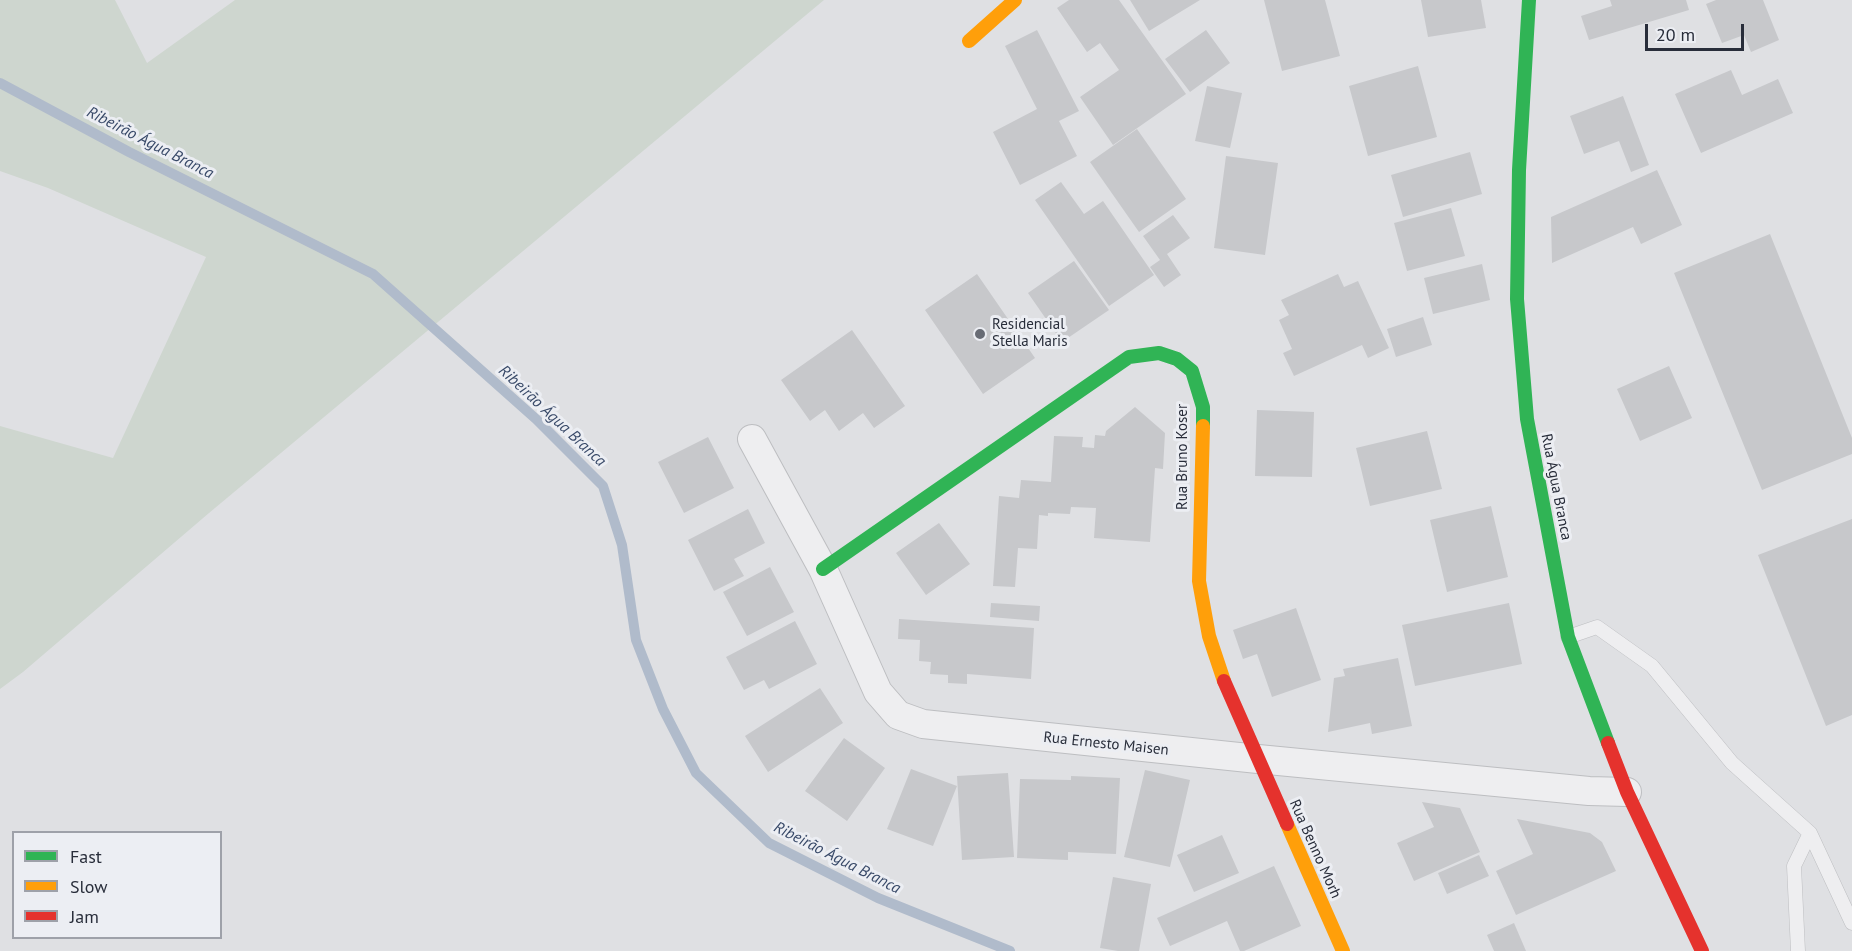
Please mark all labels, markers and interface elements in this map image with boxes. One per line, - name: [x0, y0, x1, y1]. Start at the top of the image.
- scale bar: [1648, 12, 1747, 50]
- text: 20 m: [1656, 23, 1695, 46]
- water label: Ribeirão Água Branca: [83, 103, 217, 183]
- place label: Residencial Stella Maris: [992, 316, 1067, 351]
- marker: Residencial Stella Maris: [973, 327, 987, 341]
- water label: Ribeirão Água Branca: [494, 361, 610, 471]
- street label: Rua Bruno Koser: [1174, 404, 1192, 510]
- street label: Rua Água Branca: [1537, 432, 1575, 542]
- street label: Rua Ernesto Maisen: [1042, 728, 1170, 760]
- street label: Rua Benno Morh: [1285, 797, 1345, 901]
- water label: Ribeirão Água Branca: [770, 818, 904, 898]
- legend: [12, 831, 222, 939]
- text: Fast: [70, 845, 102, 868]
- text: Slow: [70, 875, 108, 898]
- text: Jam: [70, 905, 99, 928]

